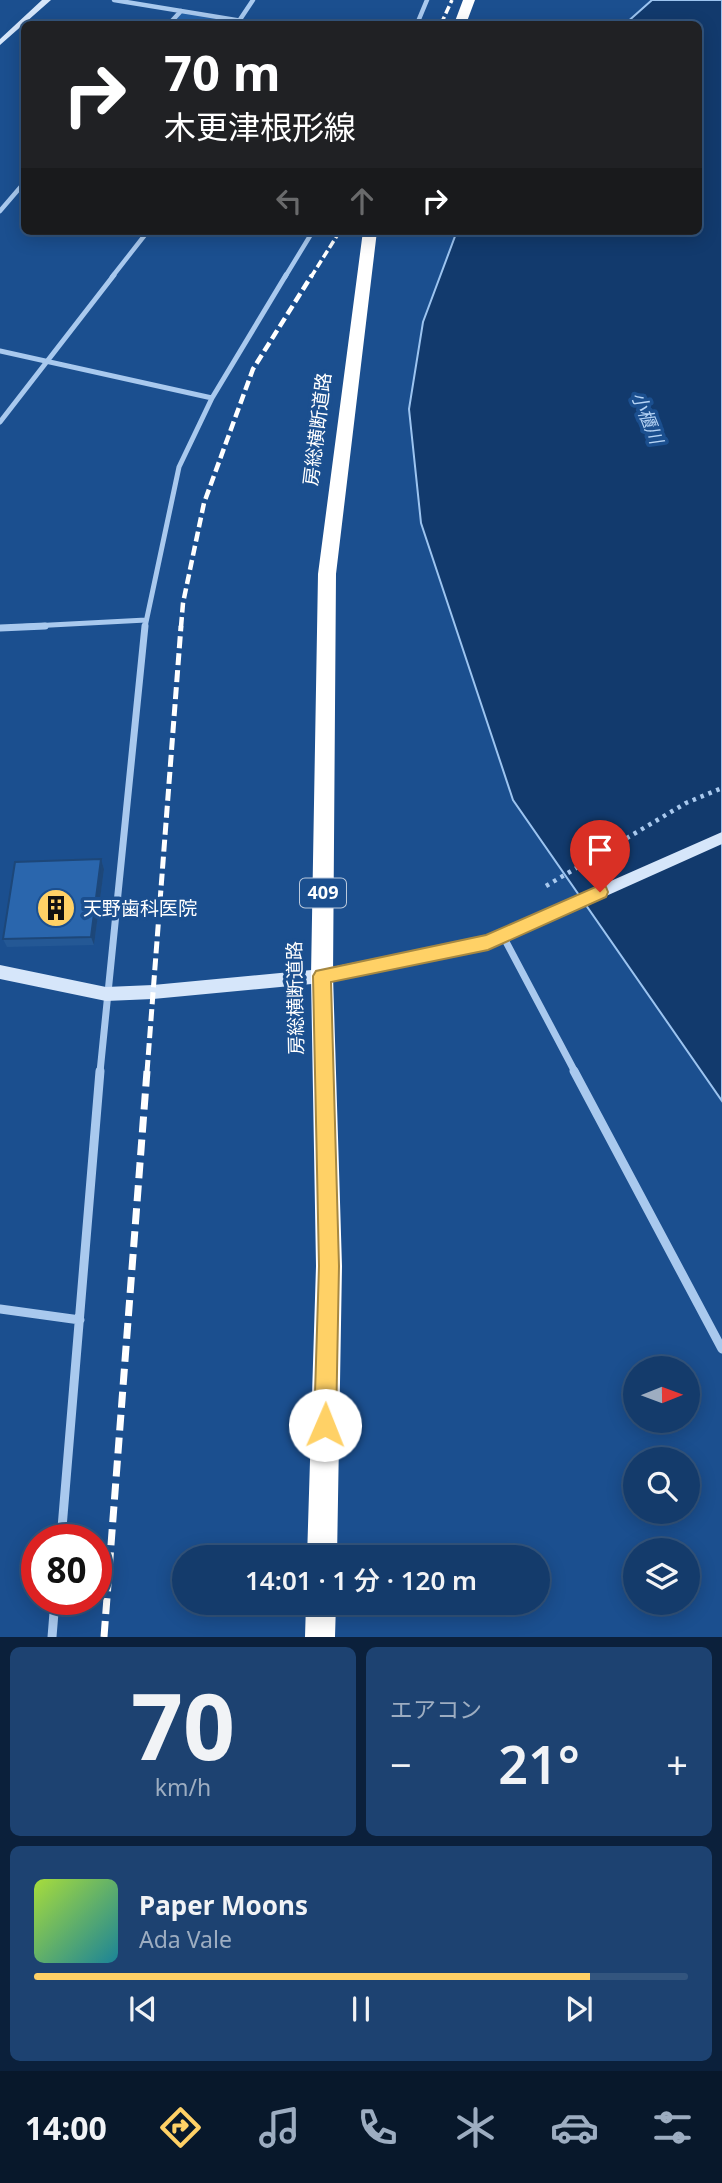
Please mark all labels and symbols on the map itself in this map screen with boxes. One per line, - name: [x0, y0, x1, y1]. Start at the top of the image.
- street label: 房総横断道路: [297, 371, 337, 487]
- water label: 小櫃川: [627, 388, 670, 449]
- pin: [570, 820, 630, 892]
- road number: 409: [300, 878, 346, 908]
- building icon: 天野歯科医院: [35, 887, 77, 929]
- place label: 天野歯科医院: [83, 895, 197, 921]
- street label: 房総横断道路: [281, 941, 309, 1055]
- north arrow: [623, 1356, 700, 1433]
- position arrow: [288, 1388, 362, 1462]
- speed limit sign: 80: [21, 1524, 112, 1615]

